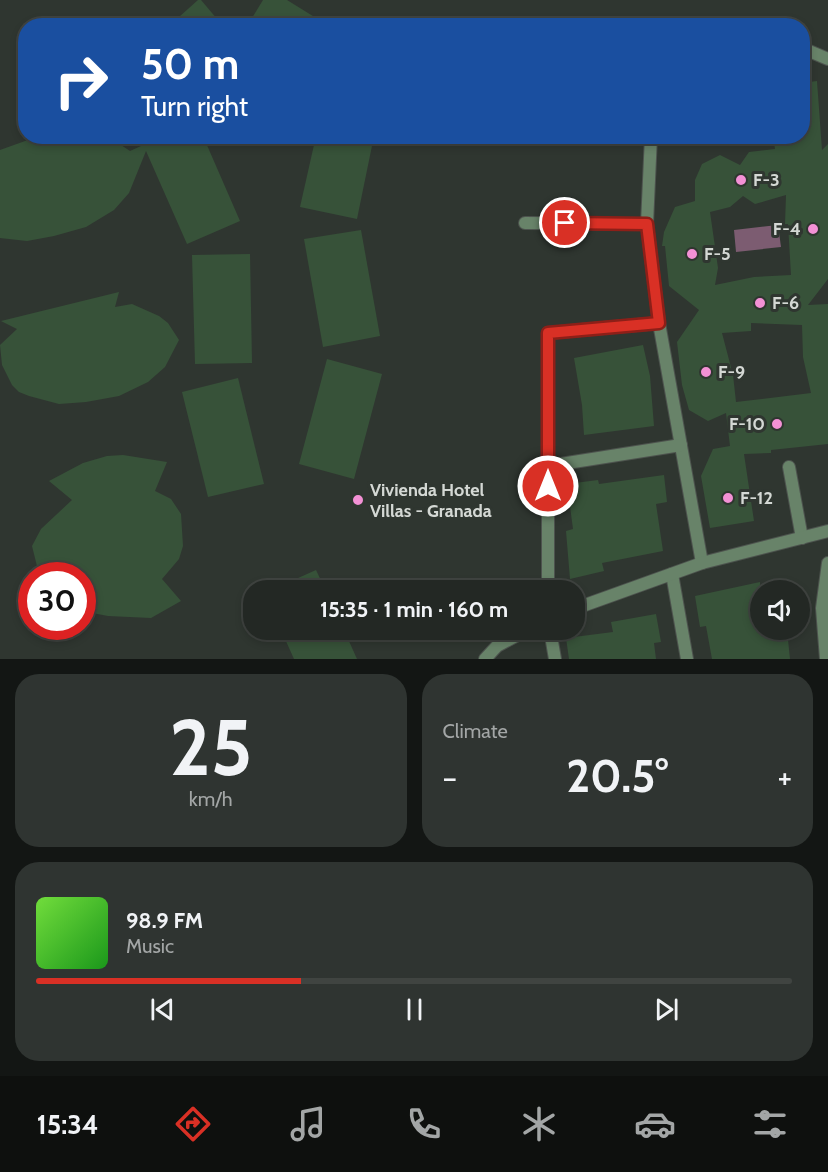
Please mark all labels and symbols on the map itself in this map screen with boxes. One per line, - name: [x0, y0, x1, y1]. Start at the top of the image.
- place label: F-3: [753, 169, 780, 191]
- marker: F-3: [734, 173, 748, 187]
- pin: [539, 197, 590, 248]
- place label: F-4: [773, 218, 801, 240]
- marker: F-4: [806, 222, 820, 236]
- place label: F-5: [704, 243, 731, 265]
- marker: F-5: [685, 247, 699, 261]
- place label: F-6: [772, 292, 799, 314]
- marker: F-6: [753, 296, 767, 310]
- place label: F-9: [718, 361, 745, 383]
- marker: F-9: [699, 365, 713, 379]
- place label: F-10: [729, 413, 765, 435]
- marker: F-10: [770, 417, 784, 431]
- position arrow: [516, 454, 580, 518]
- place label: Vivienda Hotel Villas - Granada: [370, 479, 492, 522]
- place label: F-12: [740, 487, 773, 509]
- marker: F-12: [721, 491, 735, 505]
- marker: Vivienda Hotel Villas - Granada: [351, 493, 365, 507]
- speed limit sign: 30: [18, 562, 96, 640]

